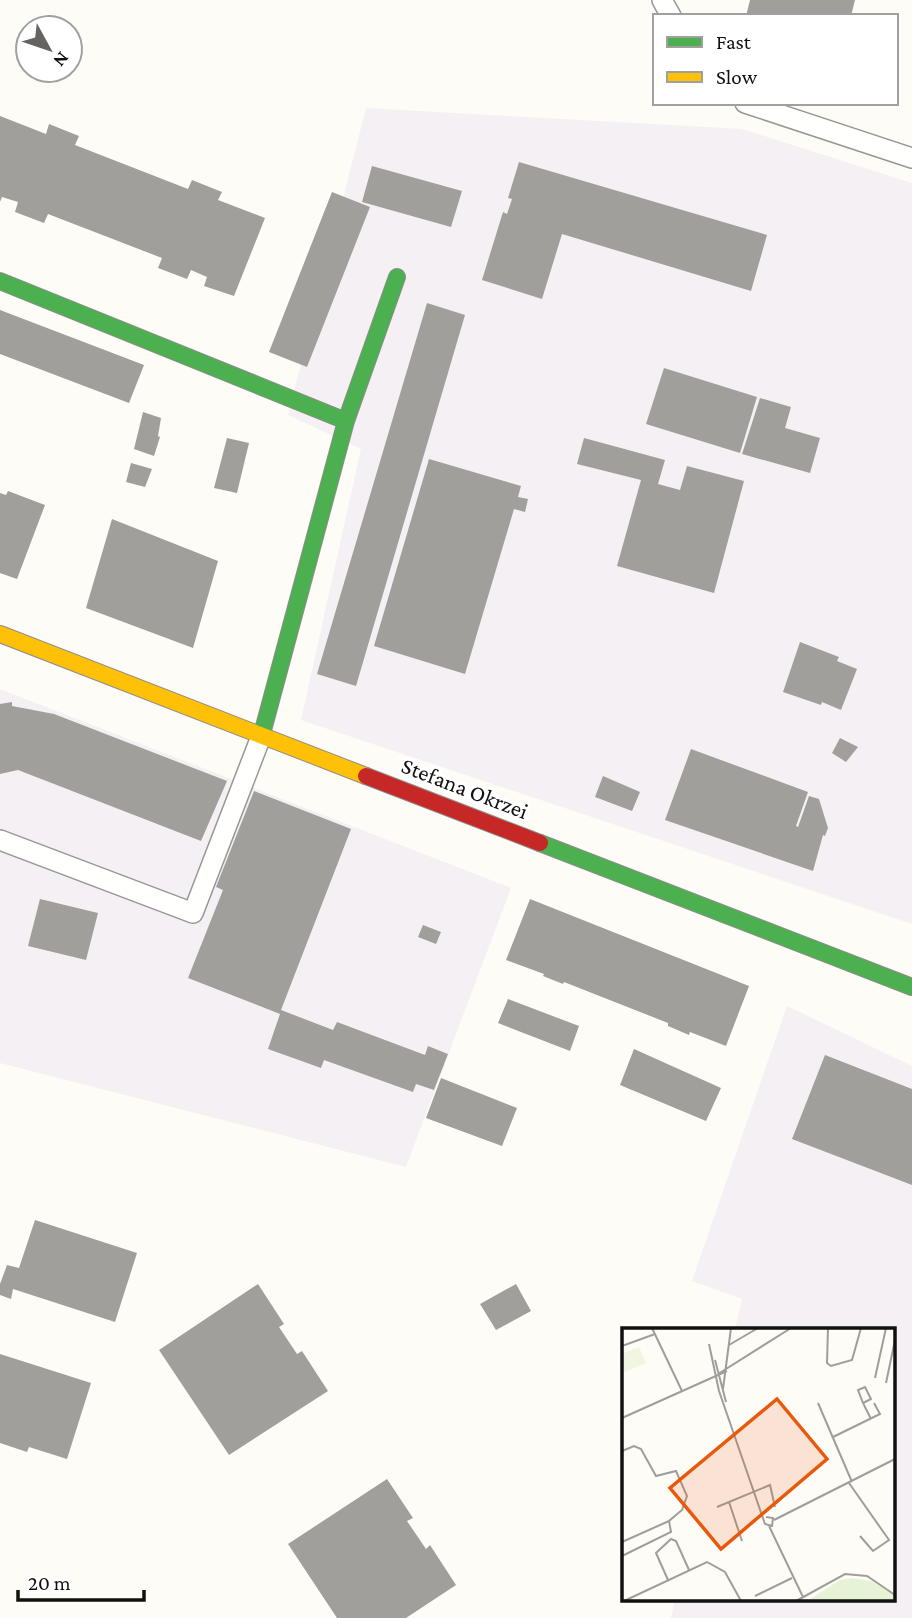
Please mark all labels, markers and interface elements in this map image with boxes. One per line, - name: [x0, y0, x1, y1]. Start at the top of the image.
- north arrow: [14, 14, 84, 84]
- legend: [653, 14, 898, 105]
- text: Fast: [716, 30, 752, 54]
- text: N: [49, 48, 74, 71]
- text: Slow: [716, 65, 758, 89]
- street label: Stefana Okrzei: [398, 752, 532, 824]
- inset map: [622, 1328, 894, 1600]
- scale bar: [18, 1558, 144, 1602]
- text: 20 m: [28, 1571, 71, 1595]

